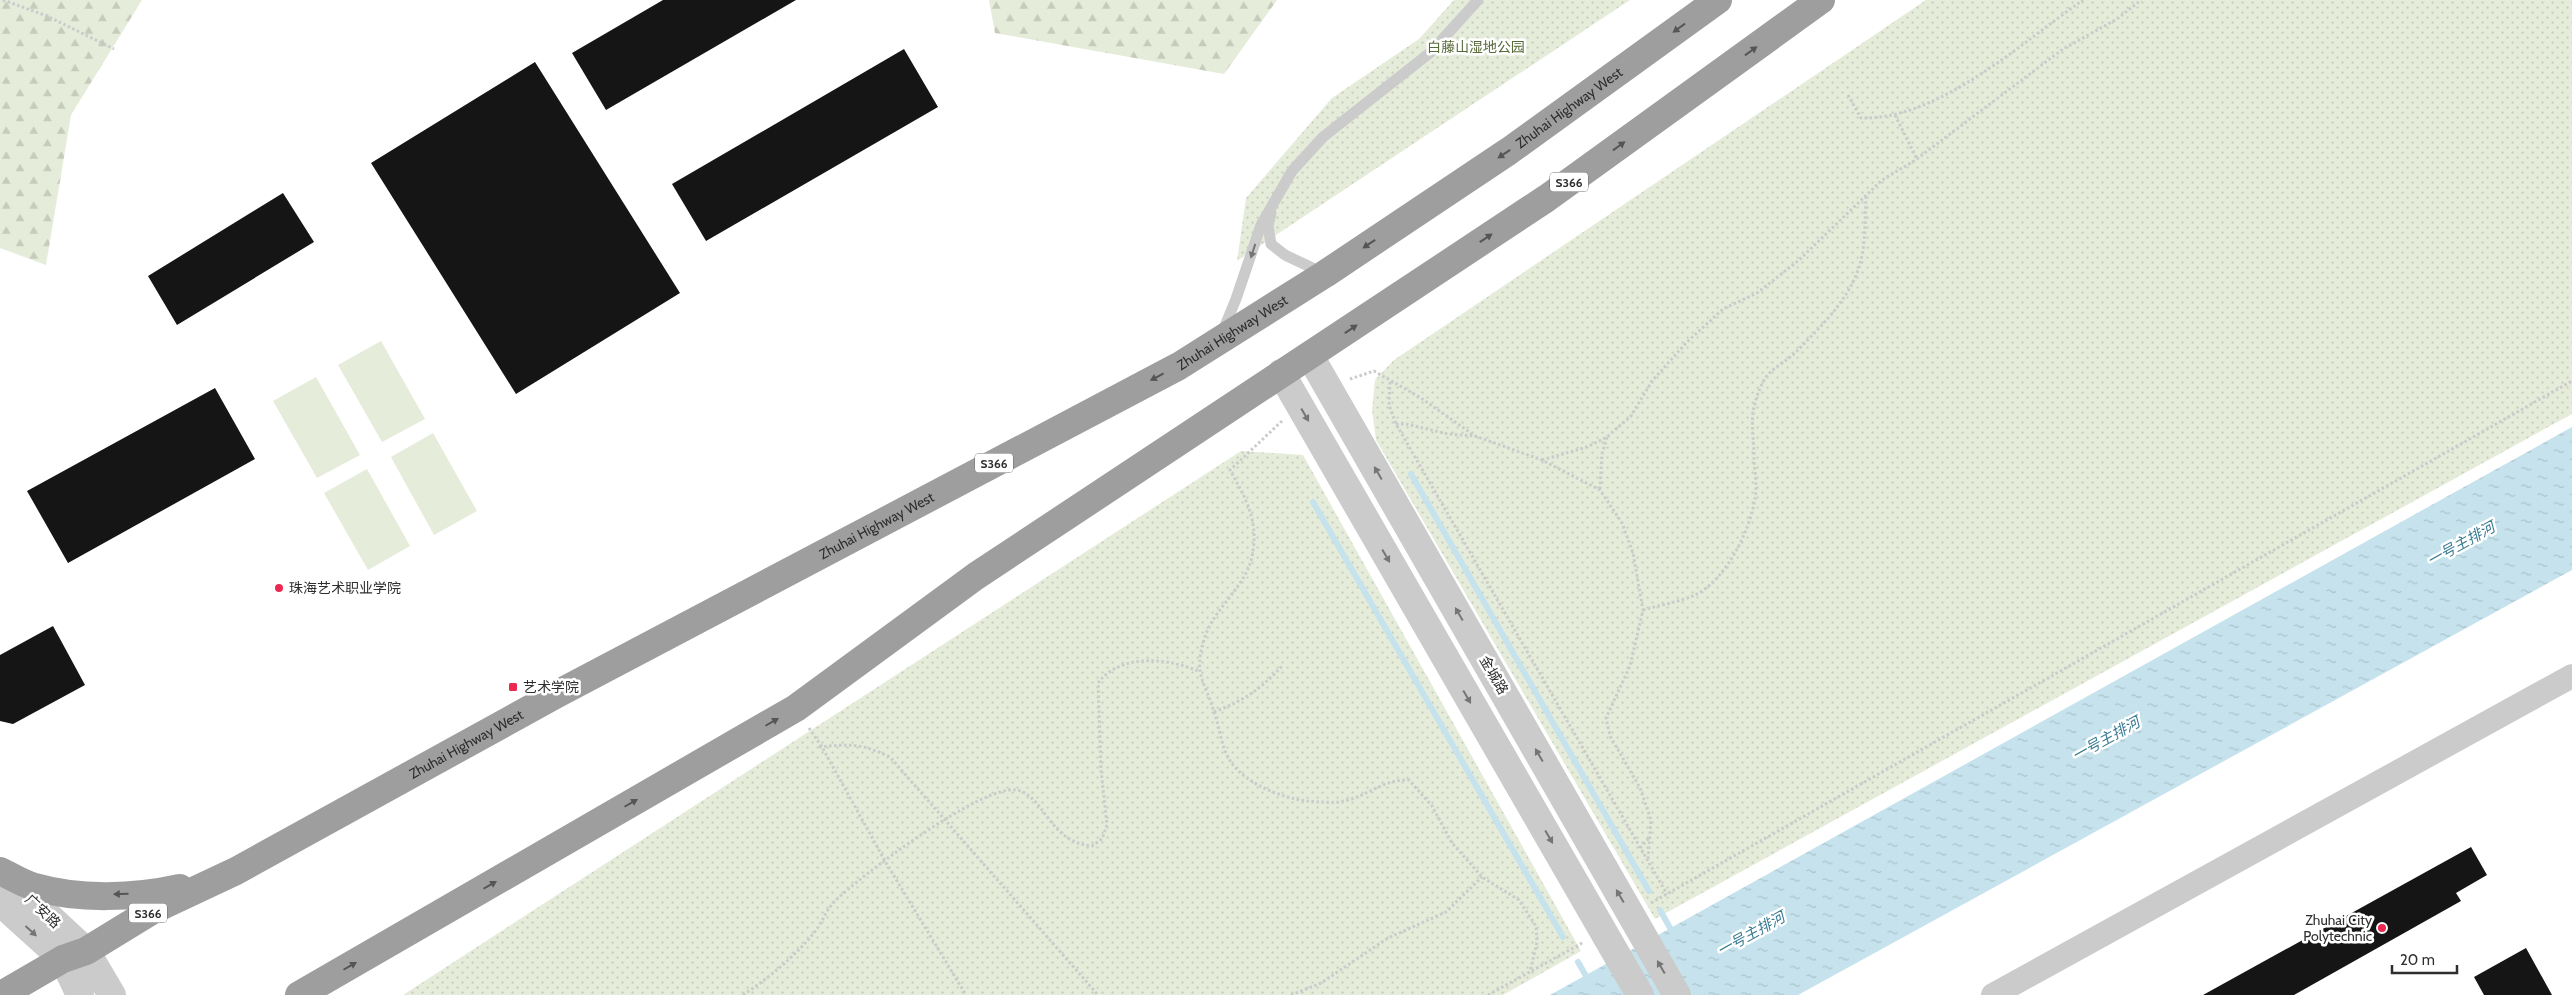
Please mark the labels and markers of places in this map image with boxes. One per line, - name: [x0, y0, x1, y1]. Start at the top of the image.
- place label: 珠海艺术职业学院: [289, 579, 401, 597]
- marker: 珠海艺术职业学院: [273, 582, 285, 594]
- place label: 艺术学院: [523, 678, 579, 696]
- marker: 艺术学院: [507, 681, 519, 693]
- place label: Zhuhai City Polytechnic: [2303, 911, 2372, 945]
- marker: Zhuhai City Polytechnic: [2376, 922, 2388, 934]

